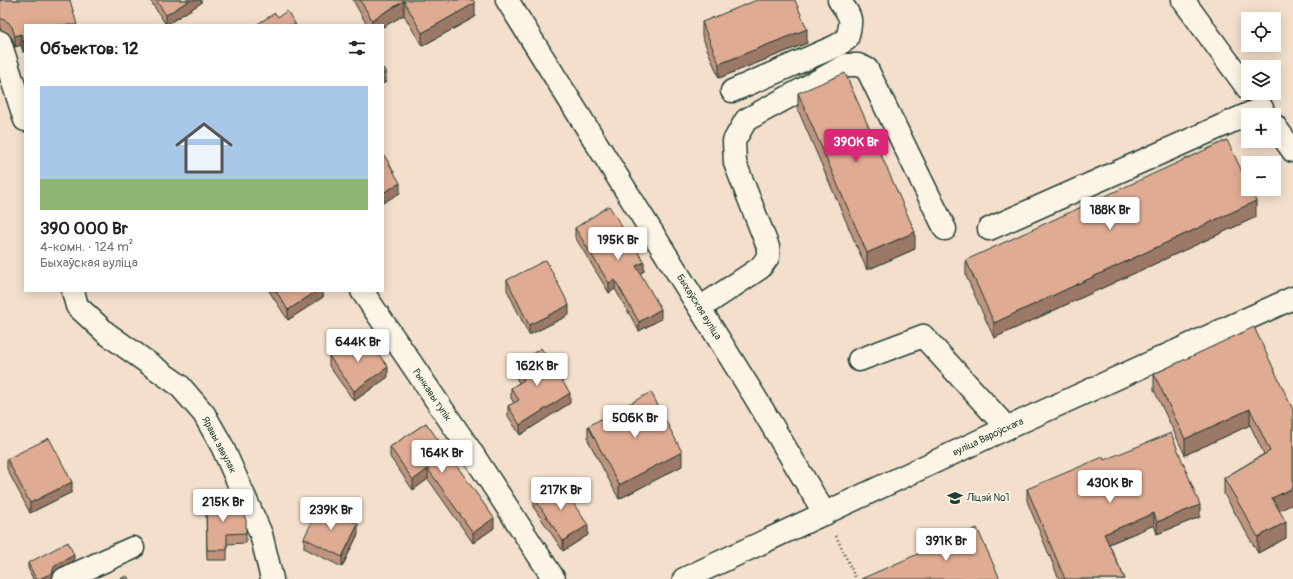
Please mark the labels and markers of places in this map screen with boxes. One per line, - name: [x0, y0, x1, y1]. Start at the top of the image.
- pin: 390K Br: [819, 129, 893, 163]
- pin: 188K Br: [1073, 197, 1147, 231]
- pin: 195K Br: [581, 227, 655, 261]
- pin: 644K Br: [321, 329, 395, 363]
- pin: 162K Br: [500, 353, 574, 387]
- pin: 506K Br: [598, 405, 672, 439]
- pin: 164K Br: [405, 440, 479, 474]
- pin: 430K Br: [1073, 470, 1147, 504]
- pin: 217K Br: [524, 477, 598, 511]
- pin: 215K Br: [186, 489, 260, 523]
- school or university icon: Ліцэй №1: [946, 489, 964, 507]
- place label: Ліцэй №1: [966, 492, 1010, 504]
- pin: 239K Br: [294, 497, 368, 531]
- pin: 391K Br: [909, 528, 983, 562]

